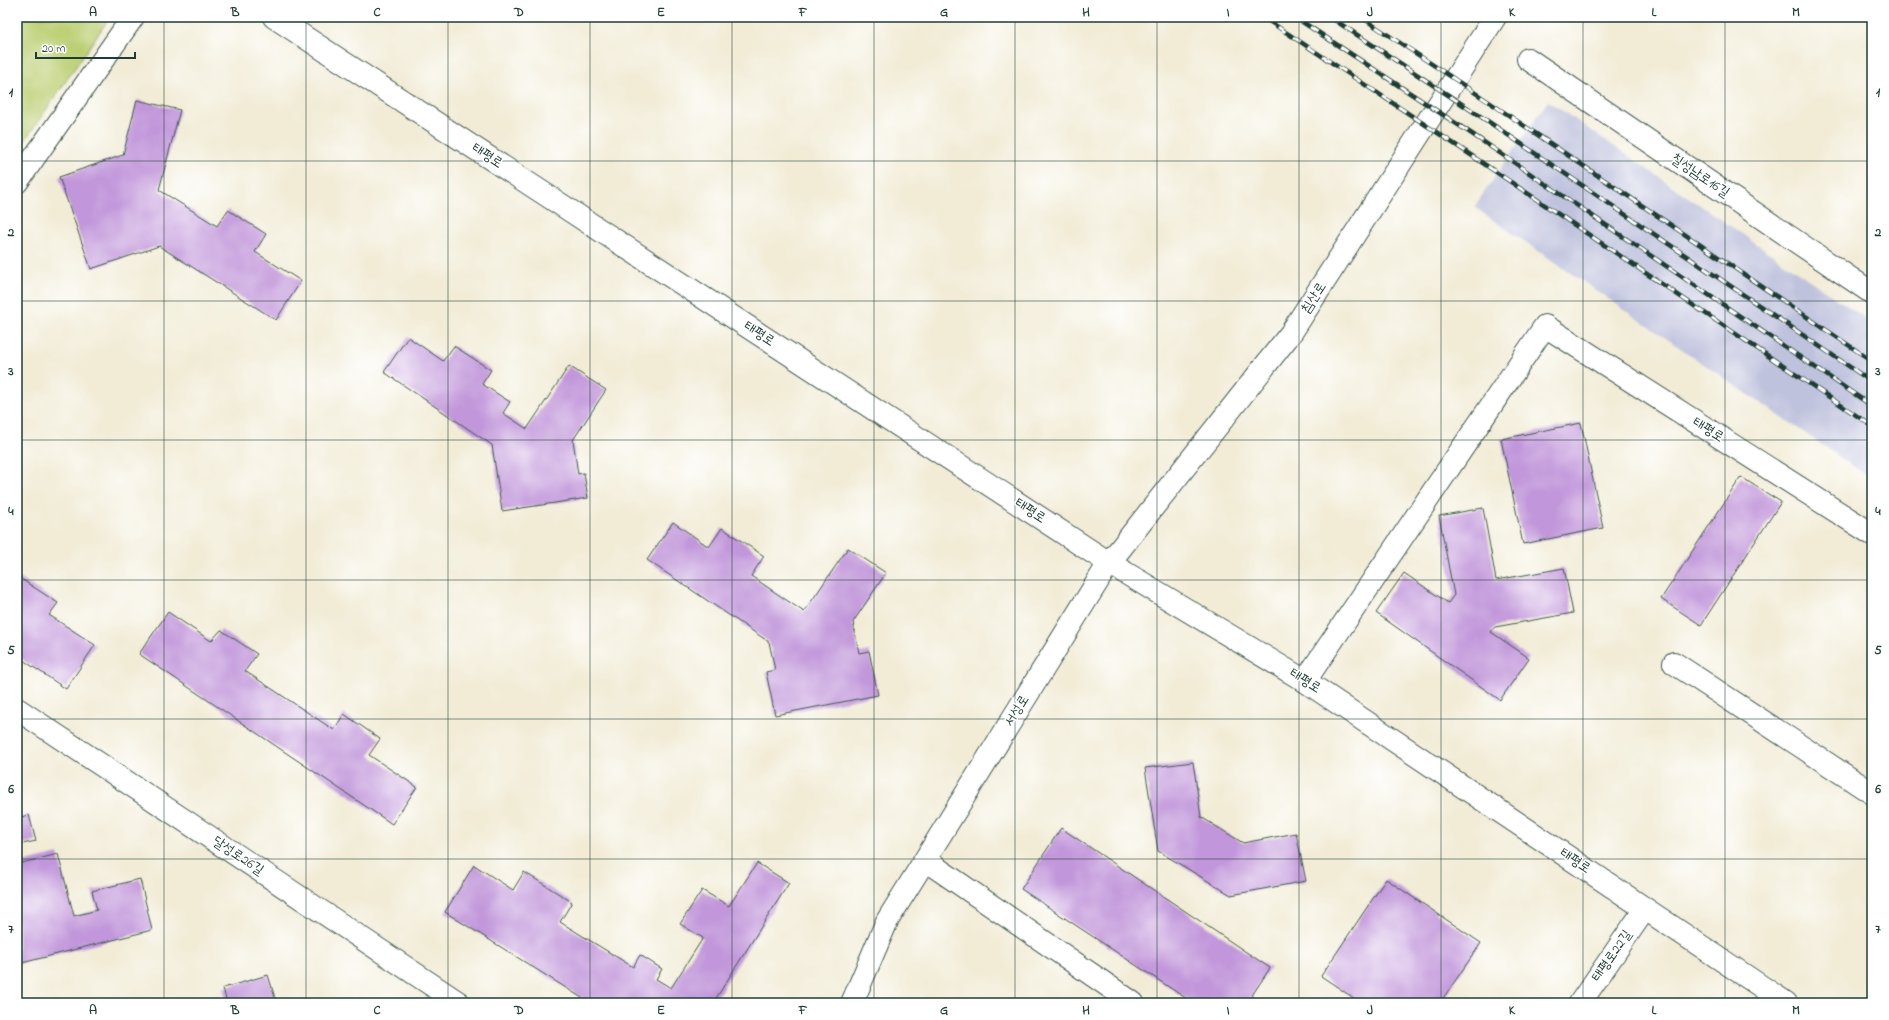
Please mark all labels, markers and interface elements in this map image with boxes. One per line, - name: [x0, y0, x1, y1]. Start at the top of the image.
- text: A: [89, 3, 97, 22]
- text: B: [230, 3, 240, 22]
- text: C: [373, 3, 381, 22]
- text: D: [513, 3, 524, 22]
- text: E: [657, 3, 665, 22]
- text: F: [798, 3, 808, 22]
- text: G: [940, 3, 948, 22]
- text: H: [1082, 3, 1090, 22]
- text: I: [1226, 3, 1230, 22]
- text: J: [1367, 3, 1373, 22]
- text: K: [1509, 3, 1516, 22]
- text: L: [1652, 3, 1658, 22]
- text: M: [1792, 3, 1800, 22]
- scale bar: [36, 34, 135, 60]
- text: 20 m: [42, 40, 65, 58]
- text: 1: [9, 83, 14, 102]
- text: 1: [1876, 83, 1881, 102]
- street label: 태평로: [467, 138, 507, 174]
- street label: 칠성남로16길: [1666, 149, 1734, 204]
- text: 2: [7, 223, 15, 242]
- text: 2: [1874, 223, 1882, 242]
- street label: 침산로: [1296, 278, 1332, 318]
- street label: 태평로: [739, 316, 779, 352]
- text: 3: [7, 362, 14, 381]
- text: 3: [1874, 362, 1881, 381]
- street label: 태평로: [1688, 412, 1728, 448]
- street label: 태평로: [1010, 493, 1050, 529]
- text: 4: [7, 502, 14, 521]
- text: 4: [1874, 502, 1881, 521]
- text: 5: [7, 641, 15, 660]
- text: 5: [1874, 641, 1882, 660]
- street label: 태평로: [1285, 663, 1325, 699]
- street label: 서성로: [999, 691, 1035, 731]
- text: 6: [7, 780, 14, 799]
- text: 6: [1874, 780, 1881, 799]
- street label: 달성로26길: [208, 831, 269, 881]
- street label: 태평로: [1555, 843, 1595, 879]
- text: 7: [8, 920, 14, 939]
- text: 7: [1875, 920, 1881, 939]
- street label: 태평로22길: [1586, 925, 1638, 986]
- text: A: [89, 1001, 97, 1020]
- text: B: [230, 1001, 240, 1020]
- text: C: [373, 1001, 381, 1020]
- text: D: [513, 1001, 524, 1020]
- text: E: [657, 1001, 665, 1020]
- text: F: [798, 1001, 808, 1020]
- text: G: [940, 1001, 948, 1020]
- text: H: [1082, 1001, 1090, 1020]
- text: I: [1226, 1001, 1230, 1020]
- text: J: [1367, 1001, 1373, 1020]
- text: K: [1509, 1001, 1516, 1020]
- text: L: [1652, 1001, 1658, 1020]
- text: M: [1792, 1001, 1800, 1020]

